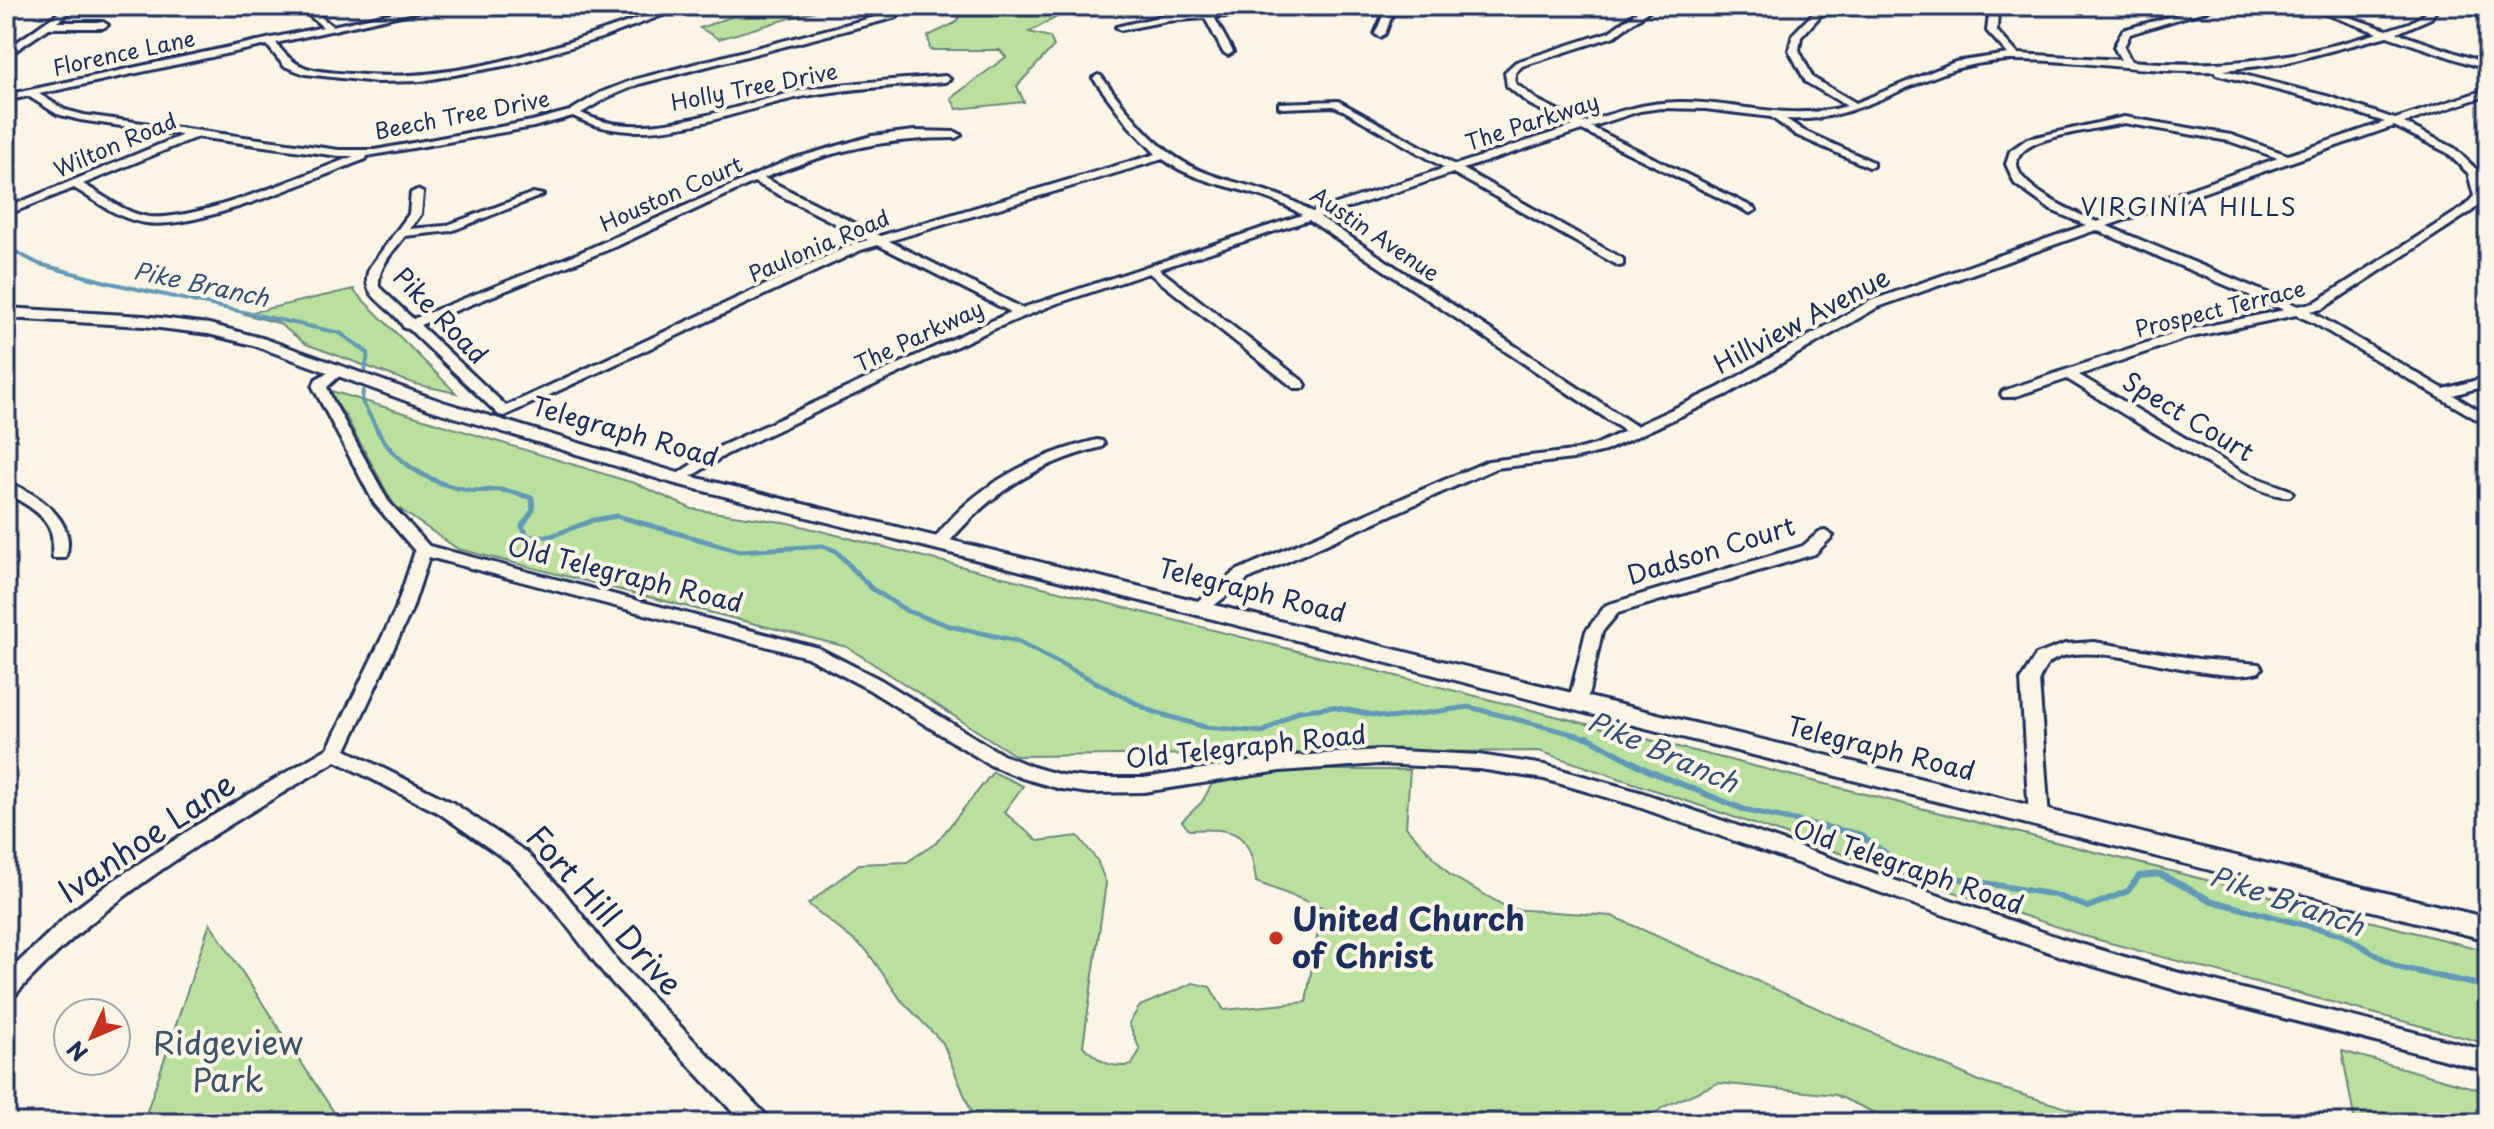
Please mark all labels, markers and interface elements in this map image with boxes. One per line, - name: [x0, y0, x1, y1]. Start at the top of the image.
- street label: Florence Lane: [49, 20, 198, 83]
- street label: Holly Tree Drive: [667, 53, 840, 118]
- street label: Beech Tree Drive: [371, 80, 552, 147]
- street label: The Parkway: [1460, 83, 1603, 158]
- street label: Wilton Road: [48, 103, 181, 184]
- street label: Houston Court: [594, 146, 747, 239]
- street label: Austin Avenue: [1305, 177, 1447, 288]
- district label: VIRGINIA HILLS: [2080, 188, 2298, 224]
- street label: Paulonia Road: [743, 200, 894, 289]
- water label: Pike Branch: [130, 251, 273, 315]
- street label: Hillview Avenue: [1706, 257, 1897, 383]
- street label: Pike Road: [385, 258, 498, 372]
- street label: Prospect Terrace: [2131, 270, 2308, 345]
- street label: The Parkway: [849, 290, 988, 379]
- street label: Spect Court: [2116, 361, 2262, 470]
- street label: Telegraph Road: [528, 385, 723, 476]
- street label: Dadson Court: [1622, 505, 1799, 594]
- street label: Old Telegraph Road: [503, 525, 747, 622]
- street label: Telegraph Road: [1155, 547, 1350, 632]
- water label: Pike Branch: [1582, 698, 1746, 803]
- street label: Telegraph Road: [1784, 705, 1979, 790]
- street label: Old Telegraph Road: [1124, 713, 1368, 778]
- street label: Ivanhoe Lane: [47, 759, 244, 914]
- street label: Old Telegraph Road: [1788, 808, 2029, 923]
- street label: Fort Hill Drive: [516, 814, 695, 1006]
- water label: Pike Branch: [2205, 853, 2371, 946]
- place label: United Church of Christ: [1292, 894, 1525, 979]
- marker: United Church of Christ: [1267, 929, 1285, 947]
- north arrow: [52, 997, 132, 1077]
- park label: Ridgeview Park: [153, 1018, 303, 1103]
- text: N: [59, 1034, 94, 1070]

